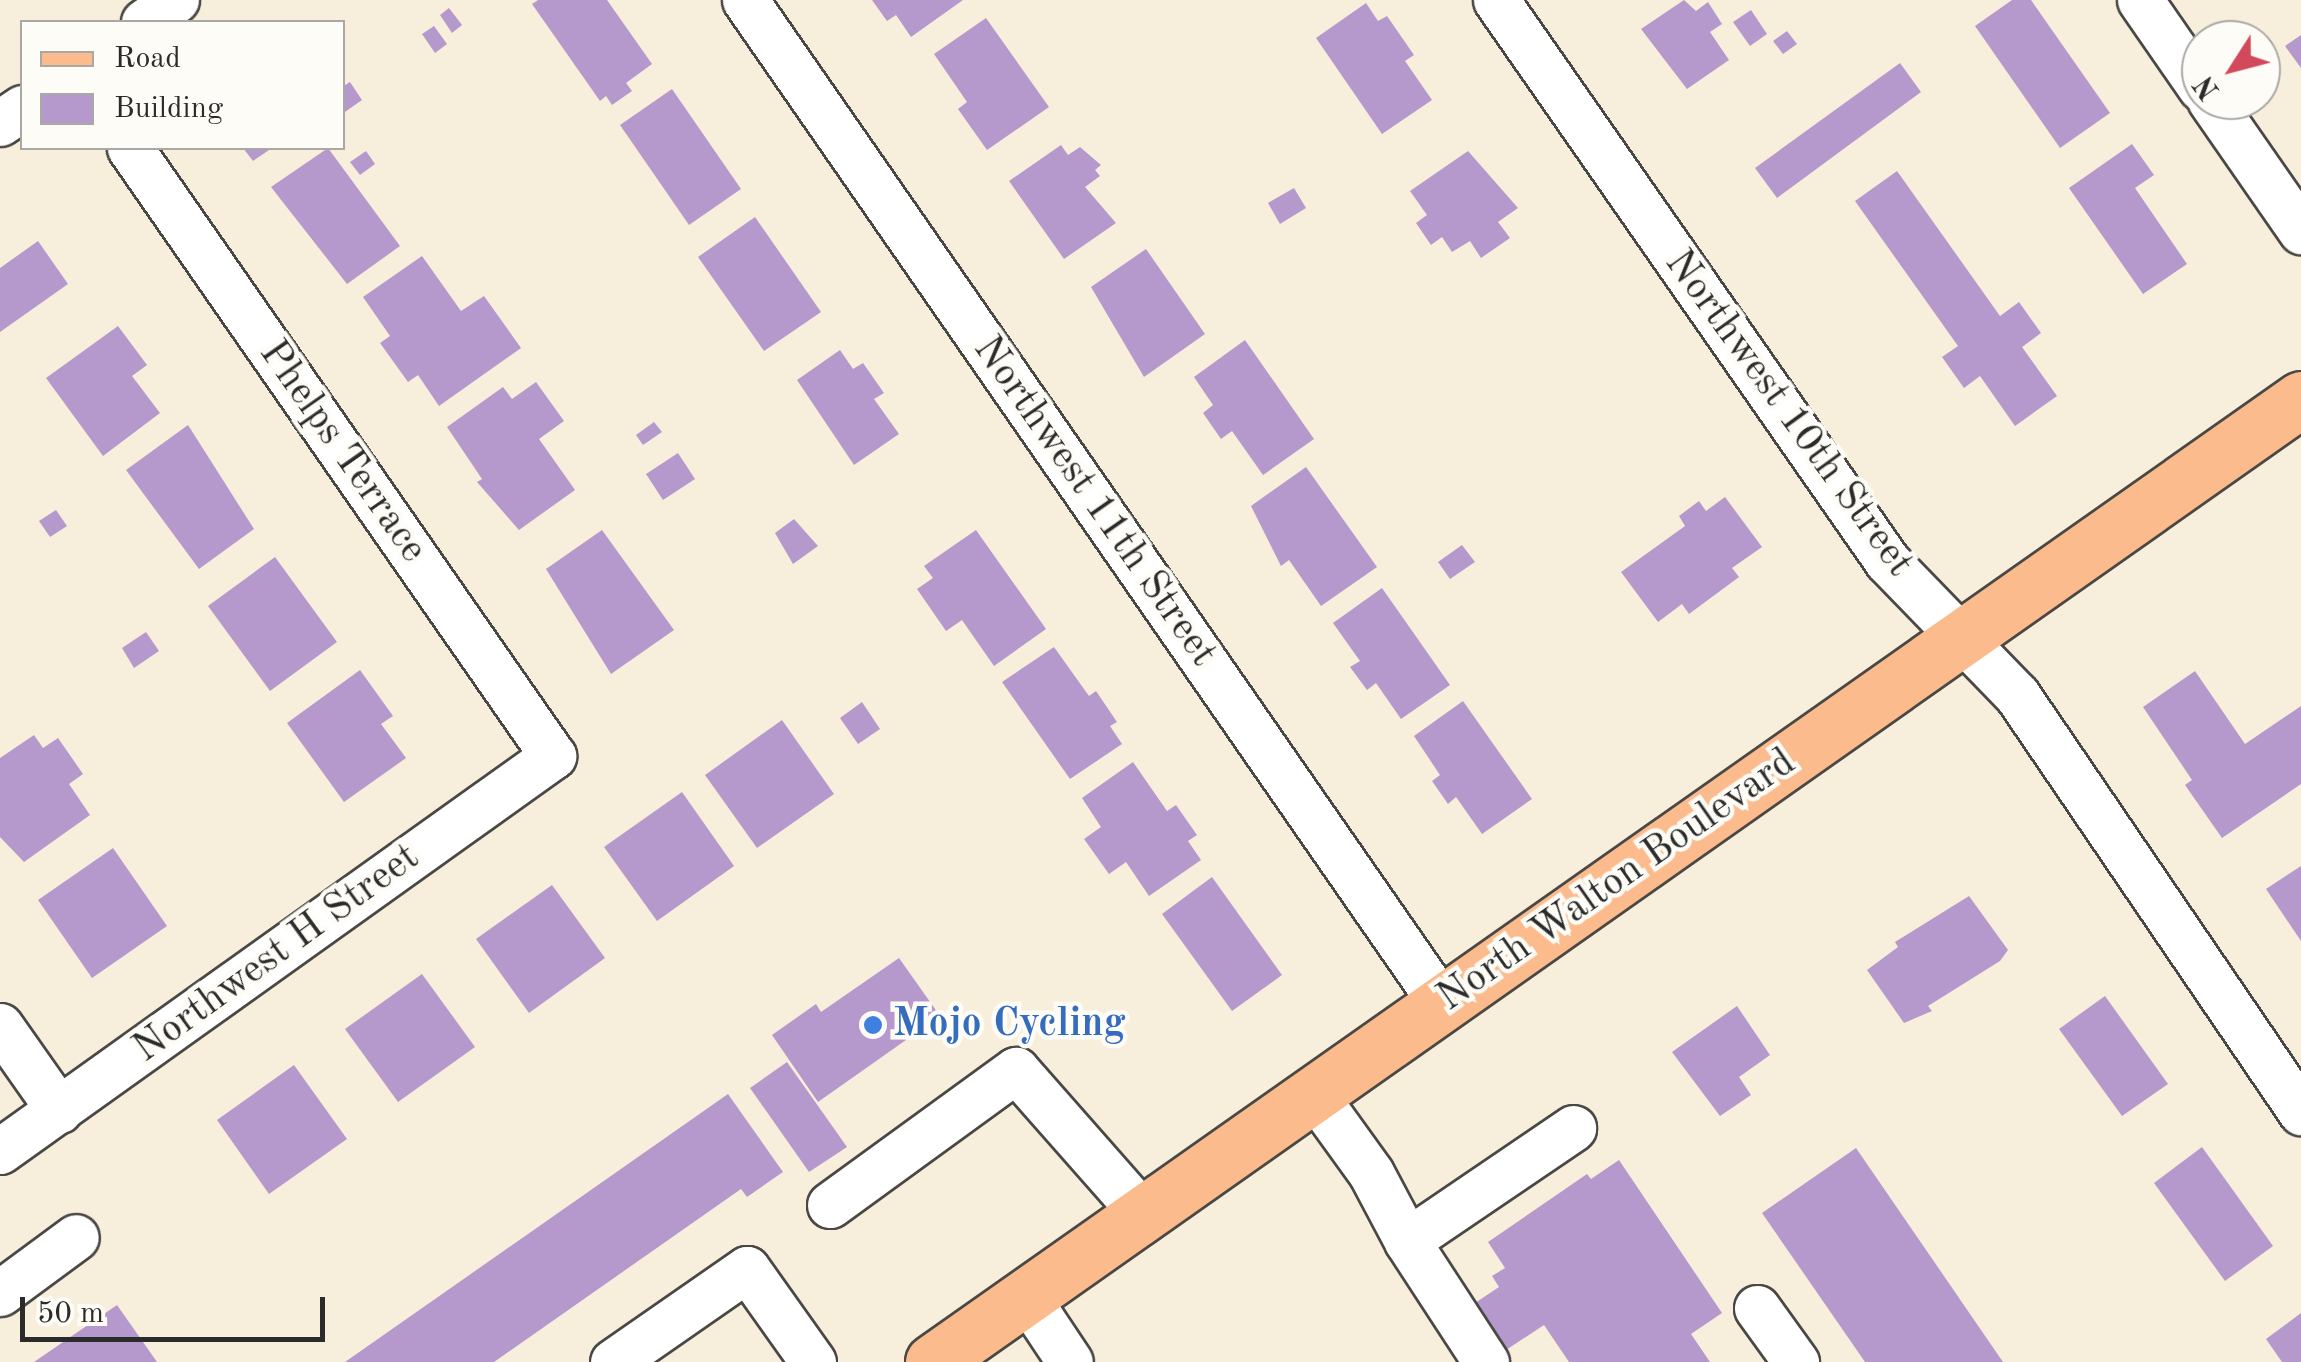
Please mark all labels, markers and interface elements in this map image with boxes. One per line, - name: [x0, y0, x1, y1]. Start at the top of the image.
- legend: [20, 20, 345, 150]
- north arrow: [2181, 20, 2281, 120]
- text: Road: [114, 44, 181, 74]
- text: N: [2191, 70, 2226, 103]
- text: Building: [114, 94, 223, 124]
- street label: Northwest 10th Street: [1653, 241, 1923, 587]
- street label: Northwest 11th Street: [962, 328, 1226, 676]
- street label: Phelps Terrace: [248, 332, 436, 572]
- street label: North Walton Boulevard: [1429, 739, 1805, 1023]
- street label: Northwest H Street: [125, 834, 429, 1074]
- place label: Mojo Cycling: [893, 1001, 1126, 1049]
- marker: Mojo Cycling: [862, 1014, 884, 1036]
- scale bar: [25, 1277, 330, 1339]
- text: 50 m: [37, 1299, 104, 1329]

